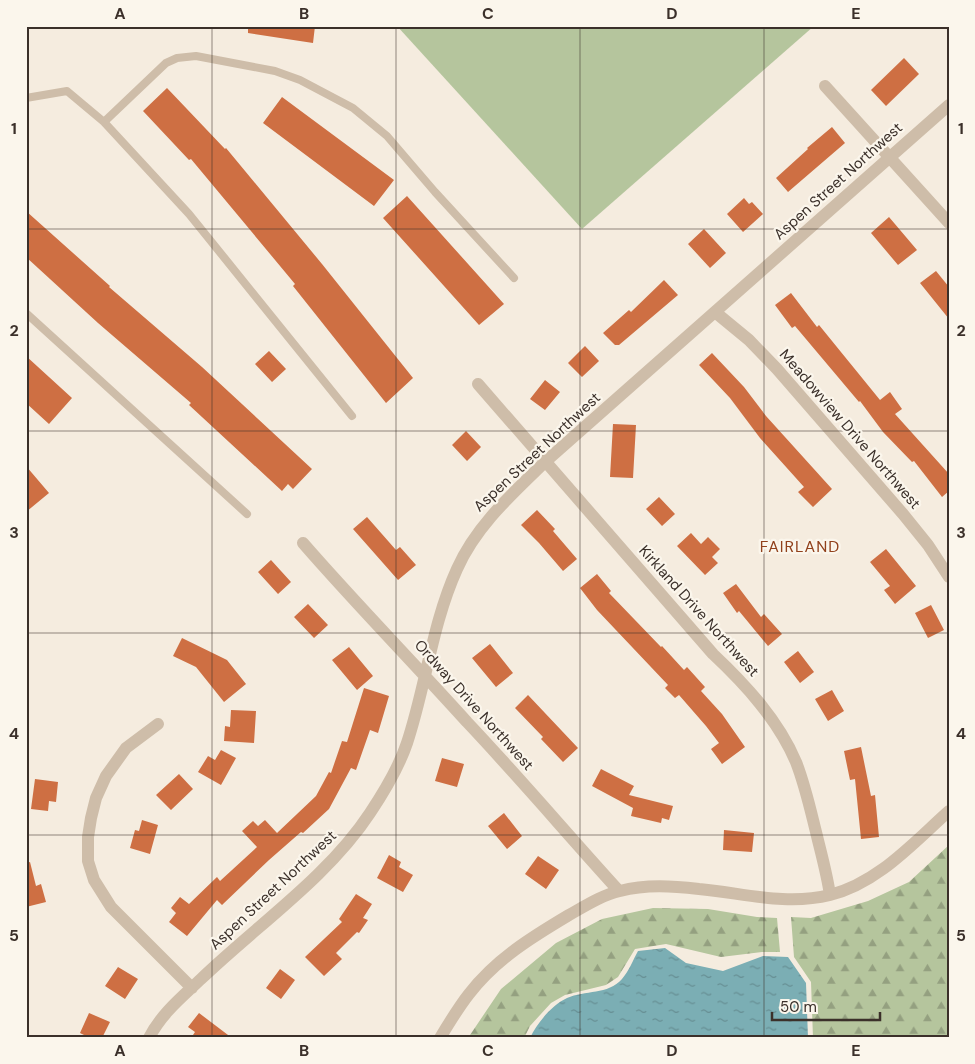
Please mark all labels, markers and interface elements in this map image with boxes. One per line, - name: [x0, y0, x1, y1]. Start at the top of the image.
- text: A: [114, 3, 126, 24]
- text: B: [299, 3, 309, 24]
- text: C: [482, 3, 494, 24]
- text: D: [666, 3, 678, 24]
- text: E: [851, 3, 861, 24]
- text: 1: [11, 118, 17, 139]
- street label: Aspen Street Northwest: [769, 118, 907, 244]
- text: 1: [958, 118, 964, 139]
- text: 2: [9, 320, 19, 341]
- text: 2: [956, 320, 966, 341]
- street label: Meadowview Drive Northwest: [775, 345, 925, 513]
- street label: Aspen Street Northwest: [469, 388, 605, 516]
- text: 3: [9, 522, 19, 543]
- text: 3: [956, 522, 966, 543]
- district label: FAIRLAND: [760, 536, 840, 557]
- street label: Kirkland Drive Northwest: [634, 541, 764, 681]
- street label: Ordway Drive Northwest: [410, 635, 538, 775]
- text: 4: [9, 723, 19, 744]
- text: 4: [956, 723, 966, 744]
- street label: Aspen Street Northwest: [205, 826, 341, 954]
- text: 5: [9, 925, 19, 946]
- text: 5: [956, 925, 966, 946]
- scale bar: [772, 989, 880, 1021]
- text: 50 m: [780, 997, 817, 1017]
- text: A: [114, 1040, 126, 1061]
- text: B: [299, 1040, 309, 1061]
- text: C: [482, 1040, 494, 1061]
- text: D: [666, 1040, 678, 1061]
- text: E: [851, 1040, 861, 1061]

